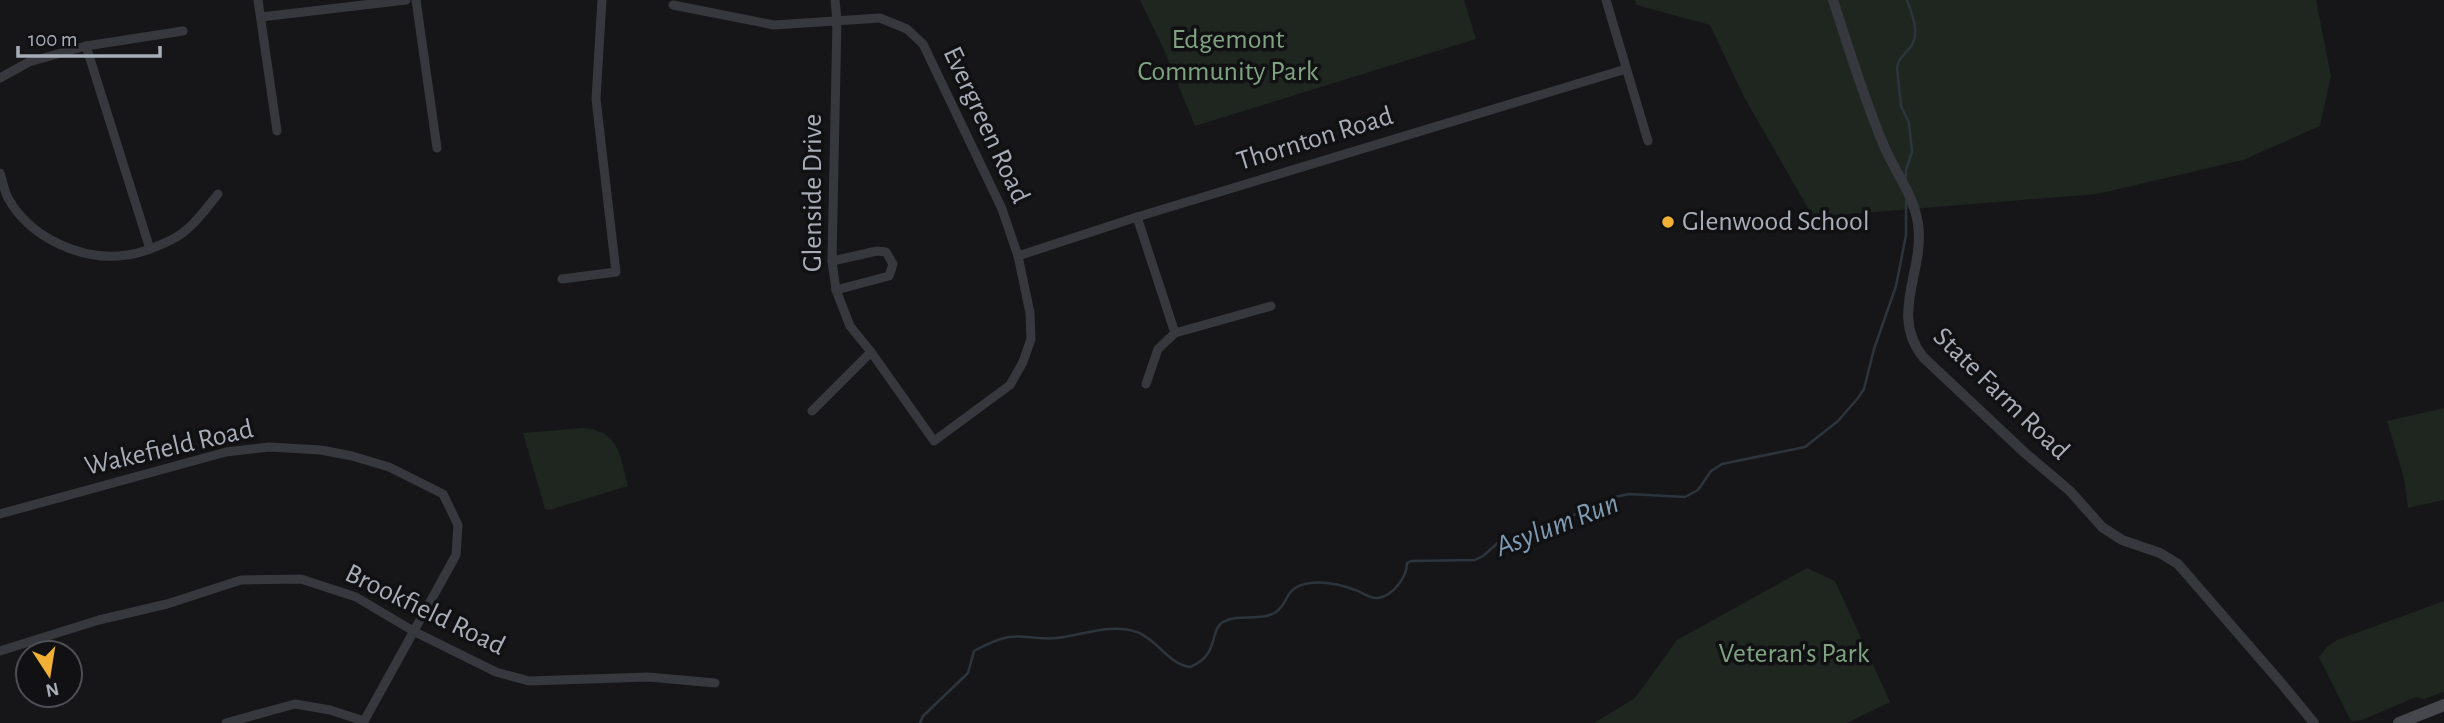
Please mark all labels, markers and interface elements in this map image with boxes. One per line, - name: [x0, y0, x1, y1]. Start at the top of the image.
- scale bar: [18, 14, 159, 58]
- park label: Edgemont Community Park: [1137, 26, 1319, 86]
- text: 100 m: [28, 29, 78, 50]
- street label: Evergreen Road: [938, 42, 1034, 208]
- street label: Thornton Road: [1234, 102, 1396, 176]
- street label: Glenside Drive: [799, 114, 827, 272]
- place label: Glenwood School: [1682, 208, 1870, 236]
- marker: Glenwood School: [1660, 214, 1676, 230]
- street label: State Farm Road: [1928, 322, 2074, 466]
- street label: Wakefield Road: [82, 415, 256, 481]
- water label: Asylum Run: [1490, 488, 1623, 563]
- street label: Brookfield Road: [341, 559, 509, 661]
- north arrow: [14, 639, 84, 709]
- park label: Veteran's Park: [1719, 640, 1870, 668]
- text: N: [44, 678, 61, 700]

